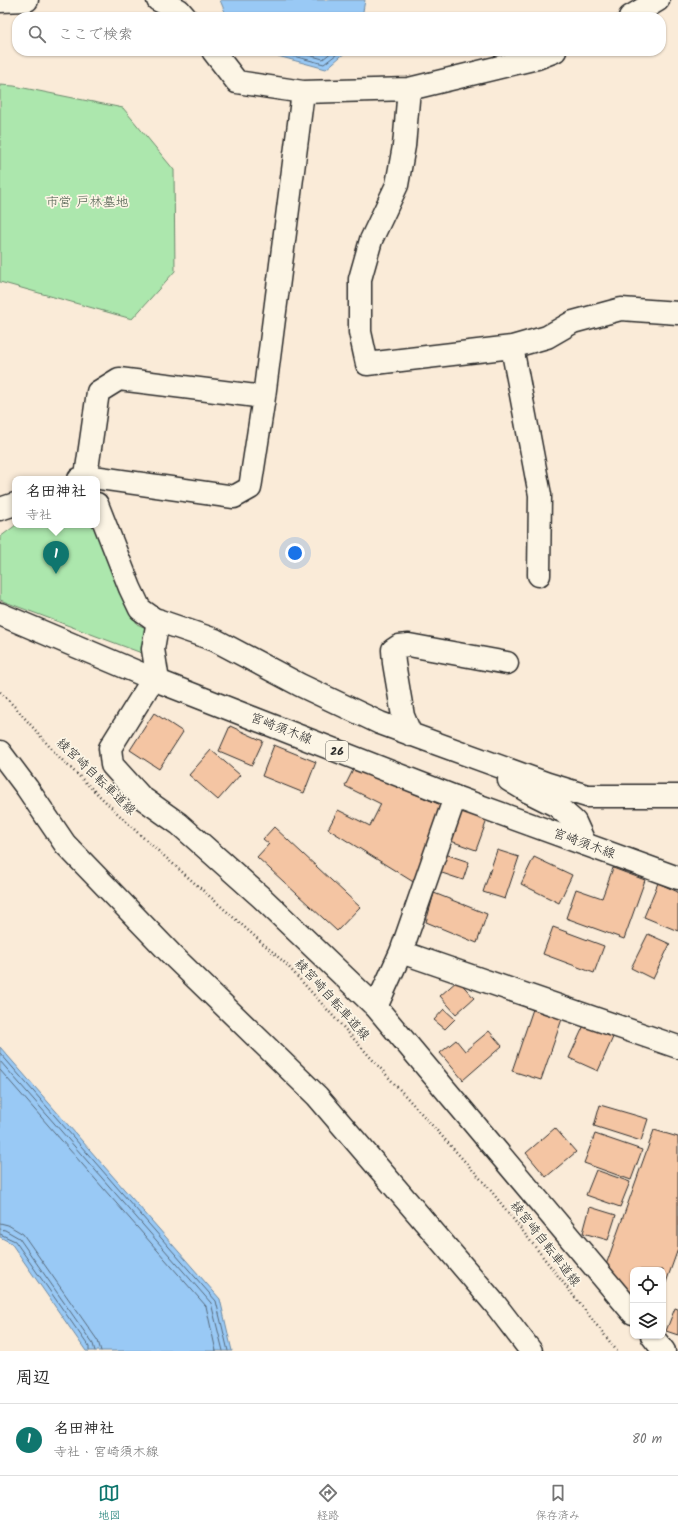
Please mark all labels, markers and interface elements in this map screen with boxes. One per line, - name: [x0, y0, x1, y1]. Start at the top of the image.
- search box: [12, 12, 666, 56]
- icon: search: [26, 23, 48, 45]
- text: ここで検索: [58, 23, 133, 47]
- park label: 市営 戸林墓地: [45, 192, 129, 213]
- popup: [12, 476, 100, 528]
- text: 名田神社: [26, 480, 86, 504]
- text: 寺社: [26, 505, 52, 526]
- pin: 1: [43, 541, 69, 574]
- your location: [285, 543, 305, 563]
- street label: 宮崎須木線: [247, 708, 316, 751]
- street label: 綾宮崎自転車道線: [51, 733, 141, 821]
- road number: 26: [326, 741, 348, 761]
- street label: 宮崎須木線: [550, 823, 619, 865]
- street label: 綾宮崎自転車道線: [289, 954, 375, 1046]
- street label: 綾宮崎自転車道線: [505, 1197, 586, 1292]
- map controls: [630, 1267, 666, 1339]
- button: locate: [630, 1267, 666, 1303]
- button: layers: [630, 1303, 666, 1339]
- text: 周辺: [16, 1365, 50, 1392]
- text: 名田神社: [54, 1417, 114, 1441]
- text: 1: [27, 1429, 31, 1450]
- text: 80 m: [632, 1429, 662, 1450]
- text: 寺社 · 宮崎須木線: [54, 1442, 159, 1463]
- tab: 地図: [98, 1482, 120, 1525]
- tab: 経路: [317, 1482, 339, 1525]
- tab: 保存済み: [536, 1482, 580, 1525]

